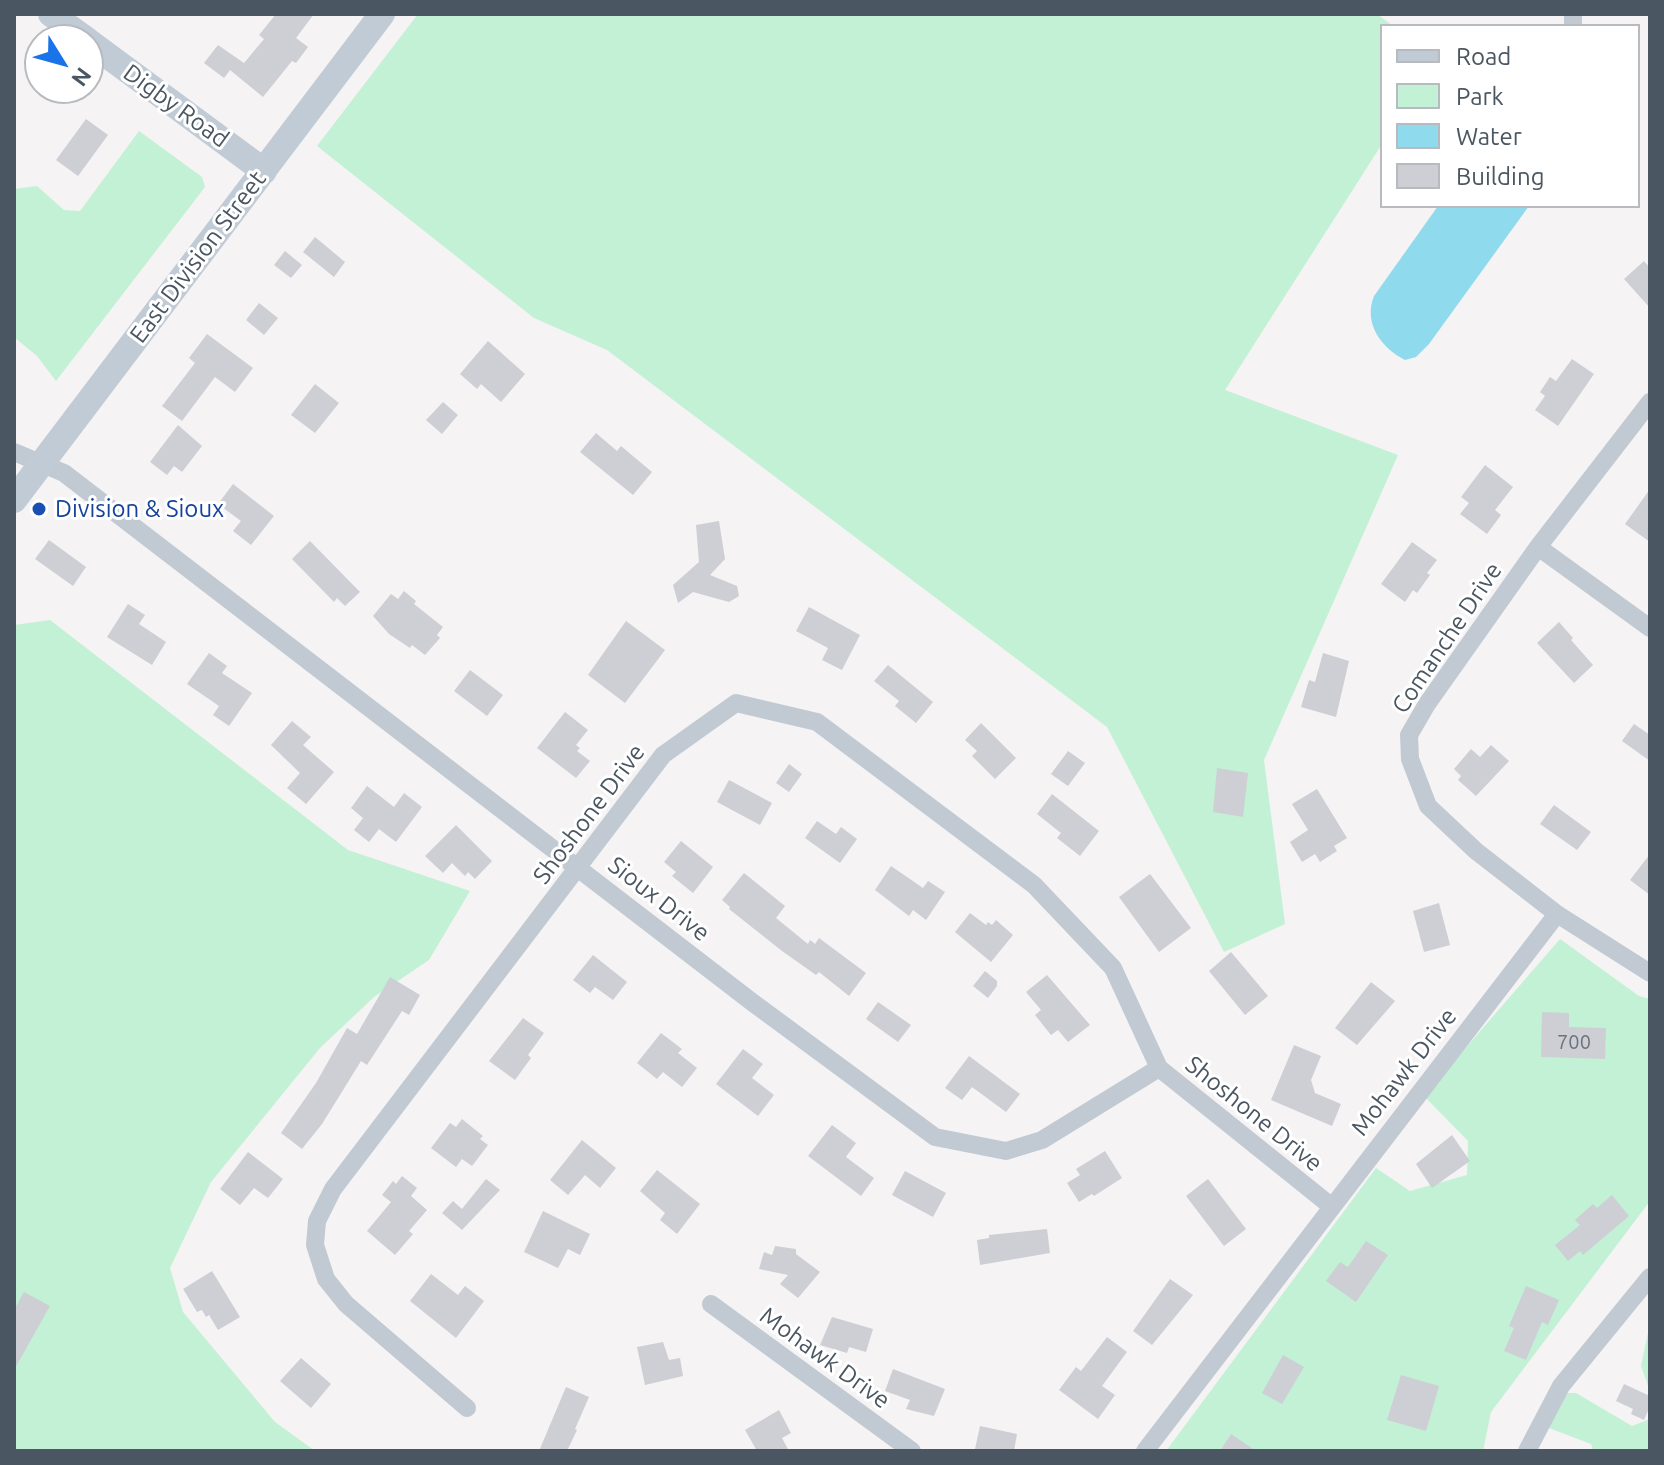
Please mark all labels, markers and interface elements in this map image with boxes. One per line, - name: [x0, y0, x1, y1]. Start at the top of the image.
- north arrow: [24, 24, 104, 104]
- legend: [1380, 24, 1640, 208]
- text: Road: [1456, 43, 1511, 70]
- street label: Digby Road: [118, 58, 234, 154]
- text: N: [67, 63, 97, 92]
- text: Park: [1456, 83, 1504, 110]
- text: Water: [1456, 123, 1522, 150]
- text: Building: [1456, 163, 1544, 190]
- street label: East Division Street: [124, 165, 272, 349]
- place label: Division & Sioux: [55, 495, 224, 523]
- marker: Division & Sioux: [30, 500, 48, 518]
- street label: Comanche Drive: [1386, 557, 1508, 719]
- street label: Shoshone Drive: [527, 738, 651, 890]
- street label: Sioux Drive: [603, 851, 715, 947]
- street label: Mohawk Drive: [1345, 1003, 1463, 1141]
- house number: 700: [1557, 1030, 1591, 1054]
- street label: Shoshone Drive: [1180, 1050, 1328, 1178]
- street label: Mohawk Drive: [754, 1301, 896, 1415]

